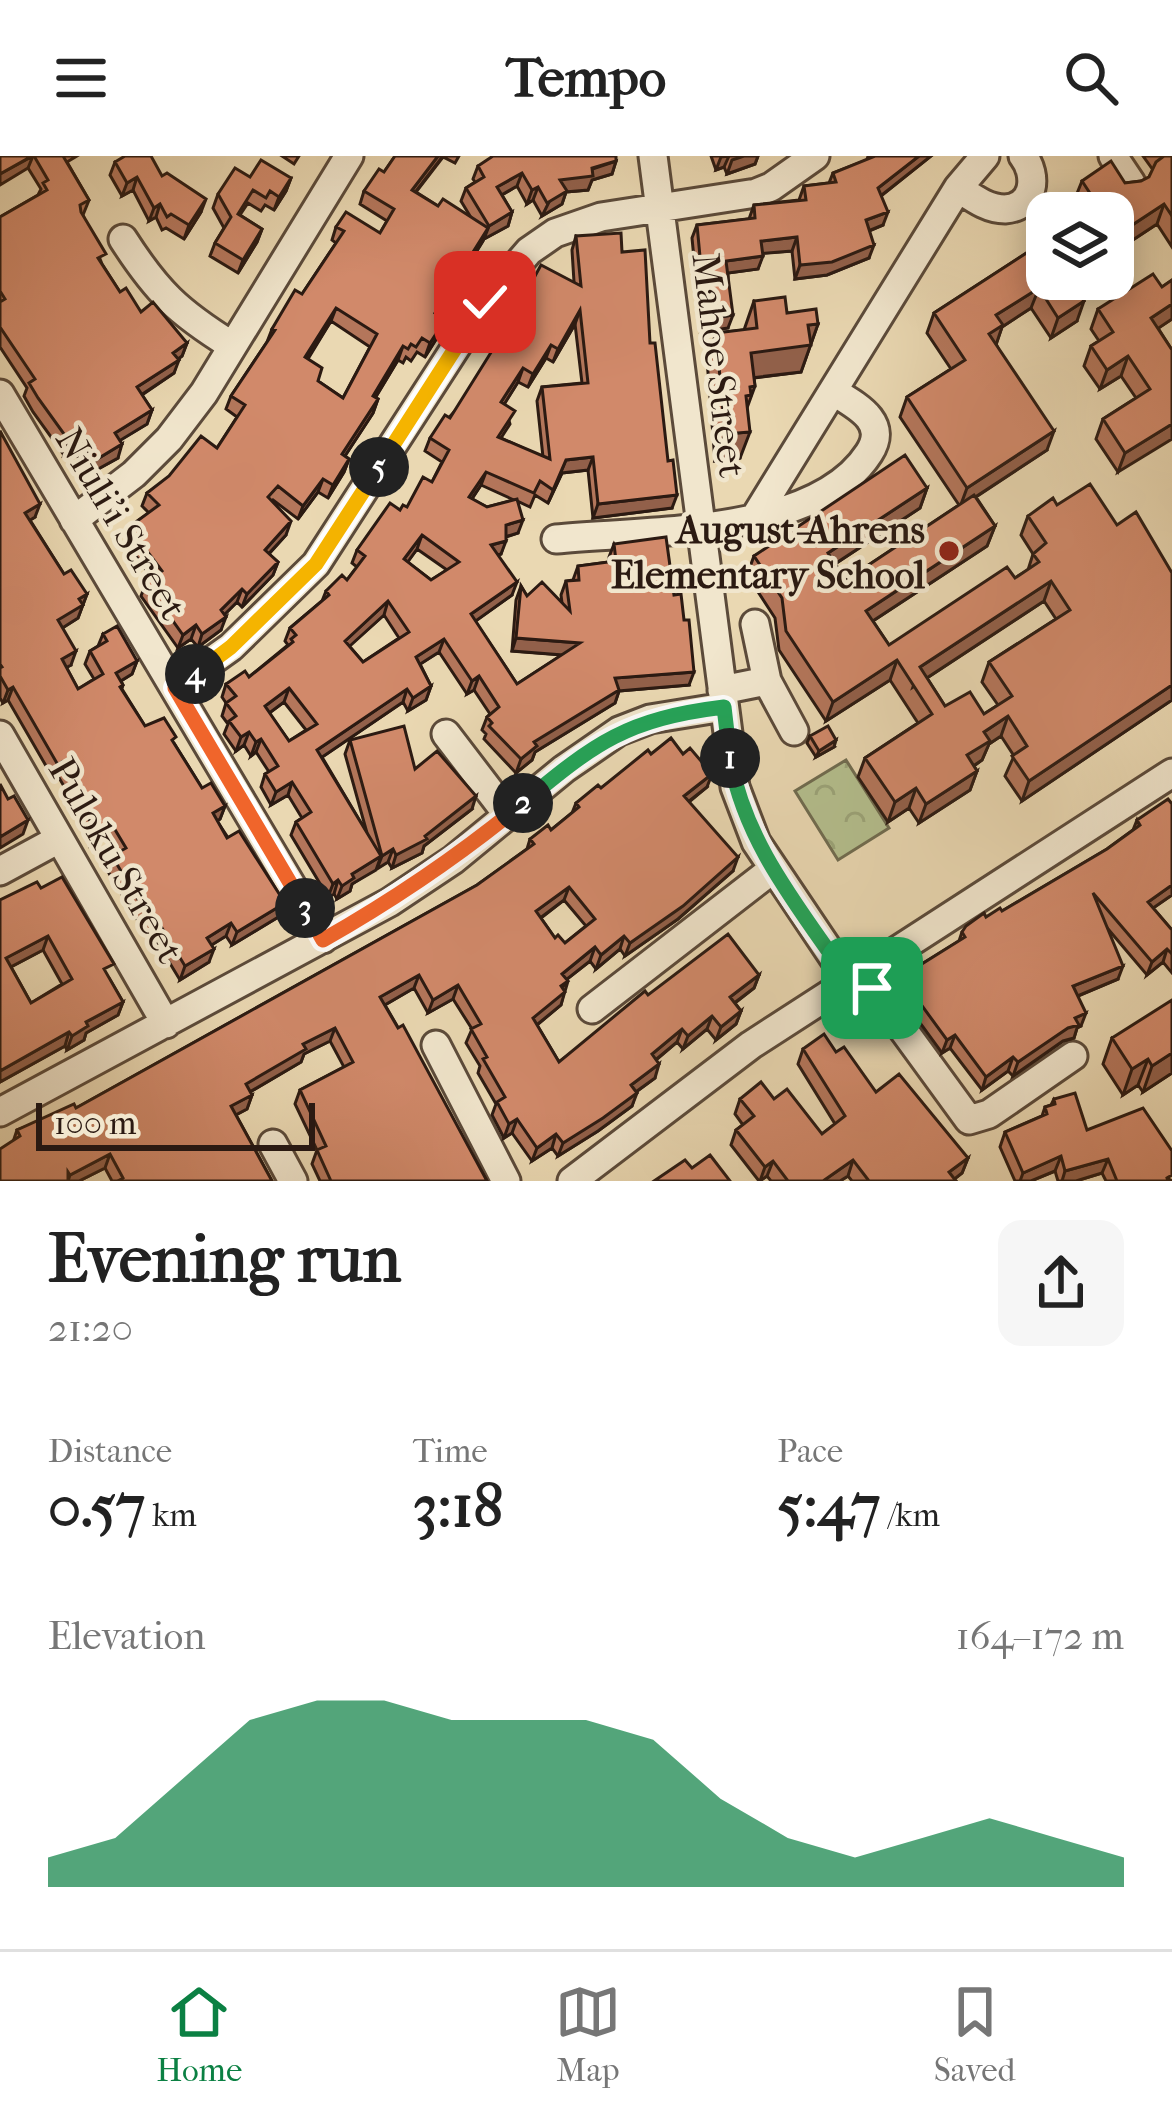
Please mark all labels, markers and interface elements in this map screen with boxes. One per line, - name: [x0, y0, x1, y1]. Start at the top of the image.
- icon: menu: [48, 45, 114, 111]
- icon: search: [1058, 45, 1124, 111]
- text: Tempo: [506, 47, 666, 110]
- map controls: [1026, 192, 1134, 300]
- button: layers: [1026, 192, 1134, 300]
- street label: Mahoe Street: [682, 250, 756, 480]
- pin: [434, 251, 536, 353]
- icon: check: [452, 269, 518, 335]
- street label: Niuli'i Street: [46, 419, 196, 628]
- pin: 5: [349, 437, 409, 497]
- text: 5: [372, 447, 386, 486]
- place label: August-Ahrens Elementary School: [611, 507, 925, 598]
- marker: August-Ahrens Elementary School: [936, 538, 962, 564]
- pin: 4: [165, 644, 225, 704]
- text: 4: [185, 654, 205, 693]
- pin: 1: [700, 728, 760, 788]
- text: 1: [724, 738, 736, 777]
- street label: Puloku Street: [39, 750, 193, 971]
- pin: 2: [493, 773, 553, 833]
- text: 2: [515, 783, 531, 822]
- pin: 3: [275, 878, 335, 938]
- text: 3: [298, 888, 312, 927]
- pin: [821, 937, 923, 1039]
- icon: arrive: [839, 955, 905, 1021]
- scale bar: [36, 1097, 315, 1150]
- text: 100 m: [54, 1104, 137, 1143]
- button: share: [998, 1220, 1124, 1346]
- text: Evening run: [48, 1221, 401, 1298]
- text: 21:20: [48, 1305, 133, 1351]
- text: Distance: [48, 1432, 172, 1471]
- text: Time: [413, 1432, 488, 1471]
- text: Pace: [777, 1432, 843, 1471]
- text: 0.57: [48, 1471, 145, 1542]
- text: 3:18: [413, 1471, 503, 1542]
- text: 5:47: [777, 1471, 880, 1542]
- text: km: [145, 1496, 197, 1535]
- text: /km: [880, 1496, 940, 1535]
- text: Elevation: [48, 1613, 206, 1659]
- text: 164–172 m: [956, 1613, 1124, 1659]
- tab: Home: [156, 1979, 242, 2090]
- tab: Map: [555, 1979, 621, 2090]
- tab: Saved: [934, 1979, 1016, 2090]

